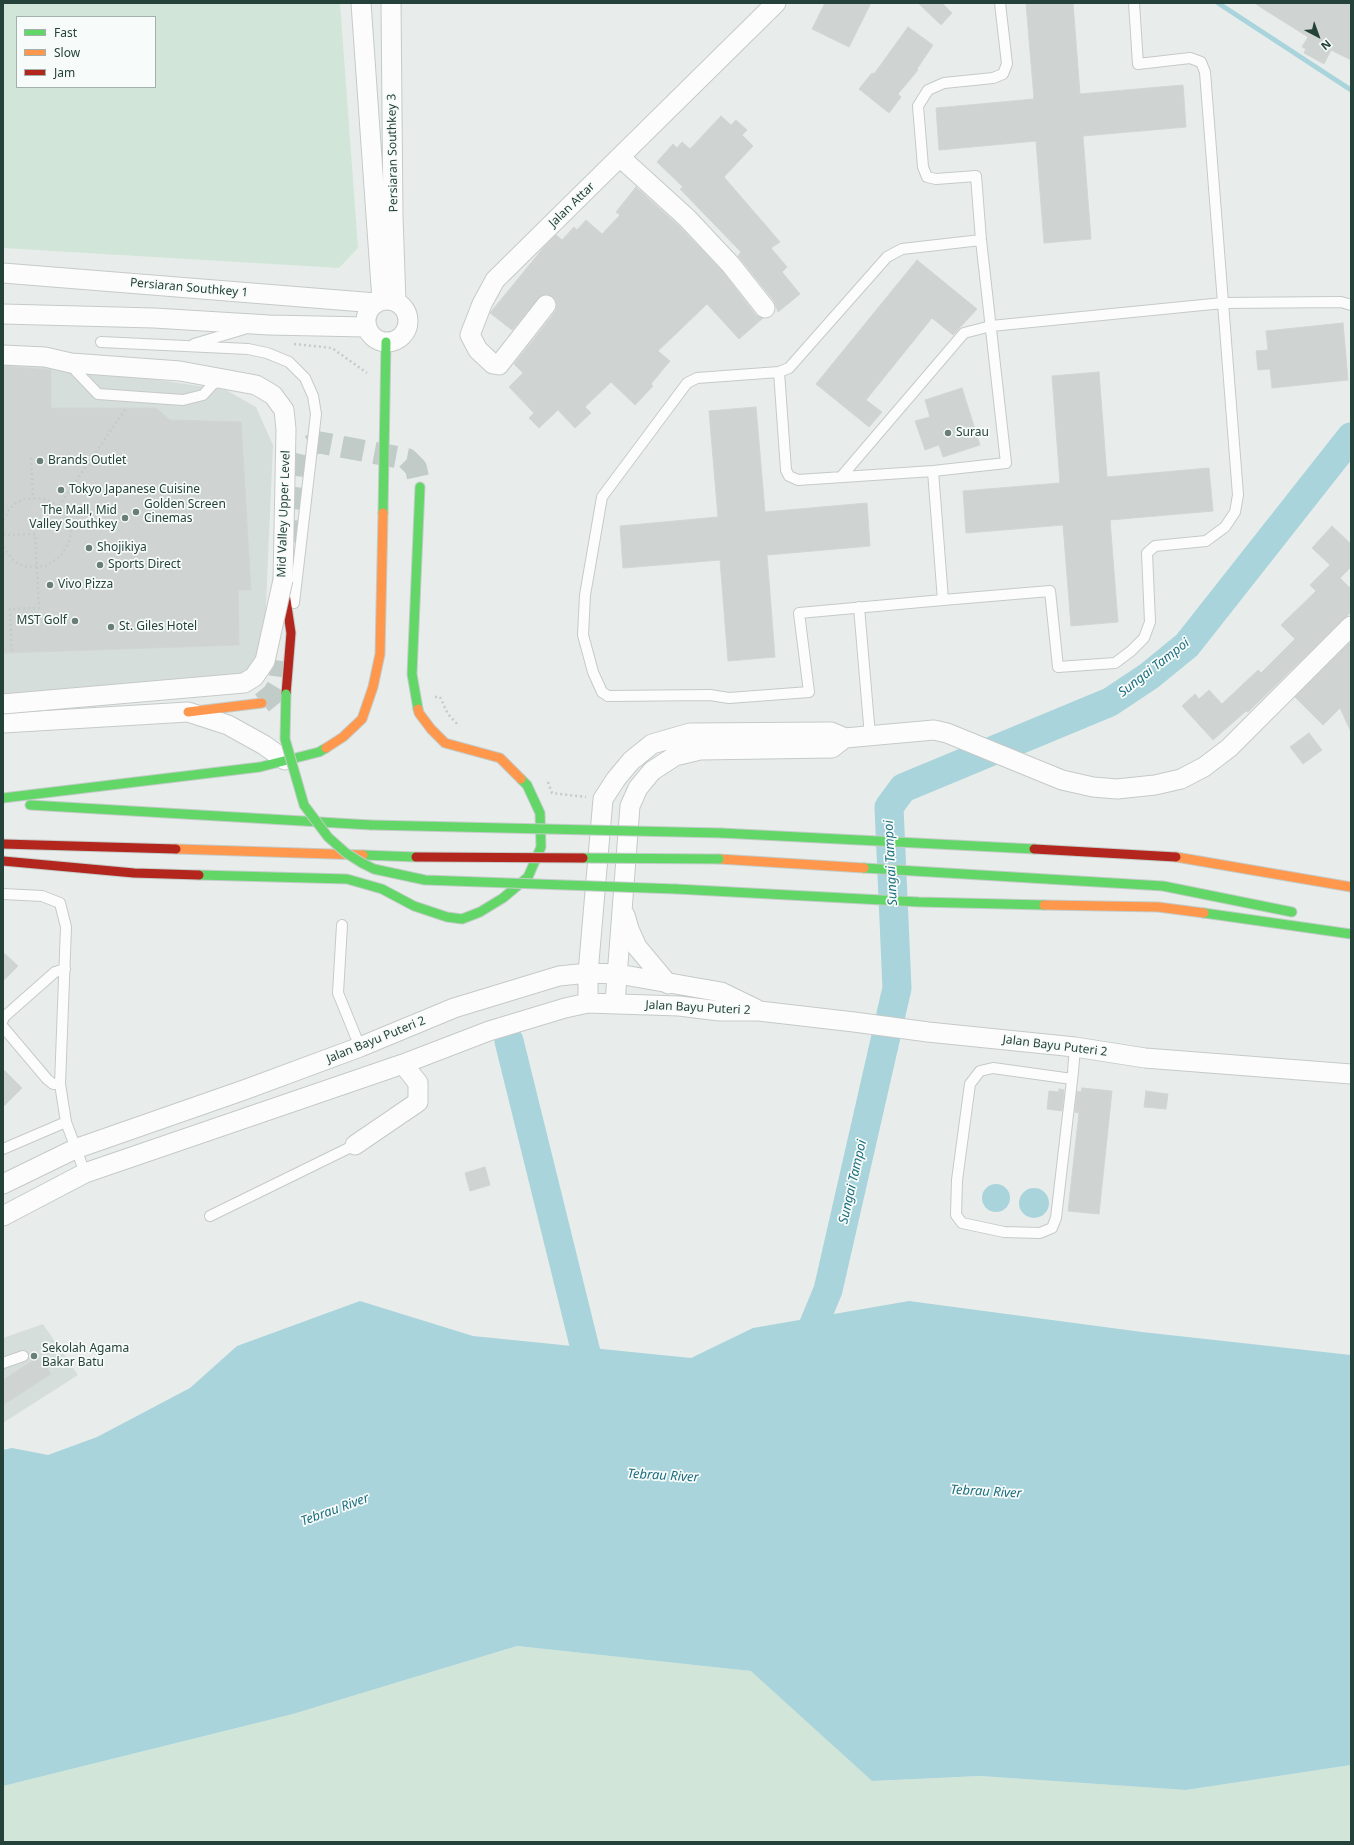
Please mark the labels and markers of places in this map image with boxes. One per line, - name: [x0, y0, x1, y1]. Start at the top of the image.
- place label: Surau: [956, 426, 989, 440]
- marker: Surau: [943, 428, 953, 438]
- place label: Brands Outlet: [48, 454, 126, 468]
- marker: Brands Outlet: [35, 456, 45, 466]
- place label: Tokyo Japanese Cuisine: [69, 483, 200, 497]
- marker: Tokyo Japanese Cuisine: [56, 485, 66, 495]
- place label: Golden Screen Cinemas: [144, 498, 226, 526]
- place label: The Mall, Mid Valley Southkey: [29, 504, 117, 532]
- marker: Golden Screen Cinemas: [131, 507, 141, 517]
- marker: The Mall, Mid Valley Southkey: [120, 513, 130, 523]
- place label: Shojikiya: [97, 541, 147, 555]
- marker: Shojikiya: [84, 543, 94, 553]
- place label: Sports Direct: [108, 558, 181, 572]
- marker: Sports Direct: [95, 560, 105, 570]
- place label: Vivo Pizza: [58, 578, 113, 592]
- marker: Vivo Pizza: [45, 580, 55, 590]
- place label: MST Golf: [17, 614, 67, 628]
- marker: MST Golf: [70, 616, 80, 626]
- place label: St. Giles Hotel: [119, 620, 197, 634]
- marker: St. Giles Hotel: [106, 622, 116, 632]
- place label: Sekolah Agama Bakar Batu: [42, 1342, 129, 1370]
- marker: Sekolah Agama Bakar Batu: [29, 1351, 39, 1361]

